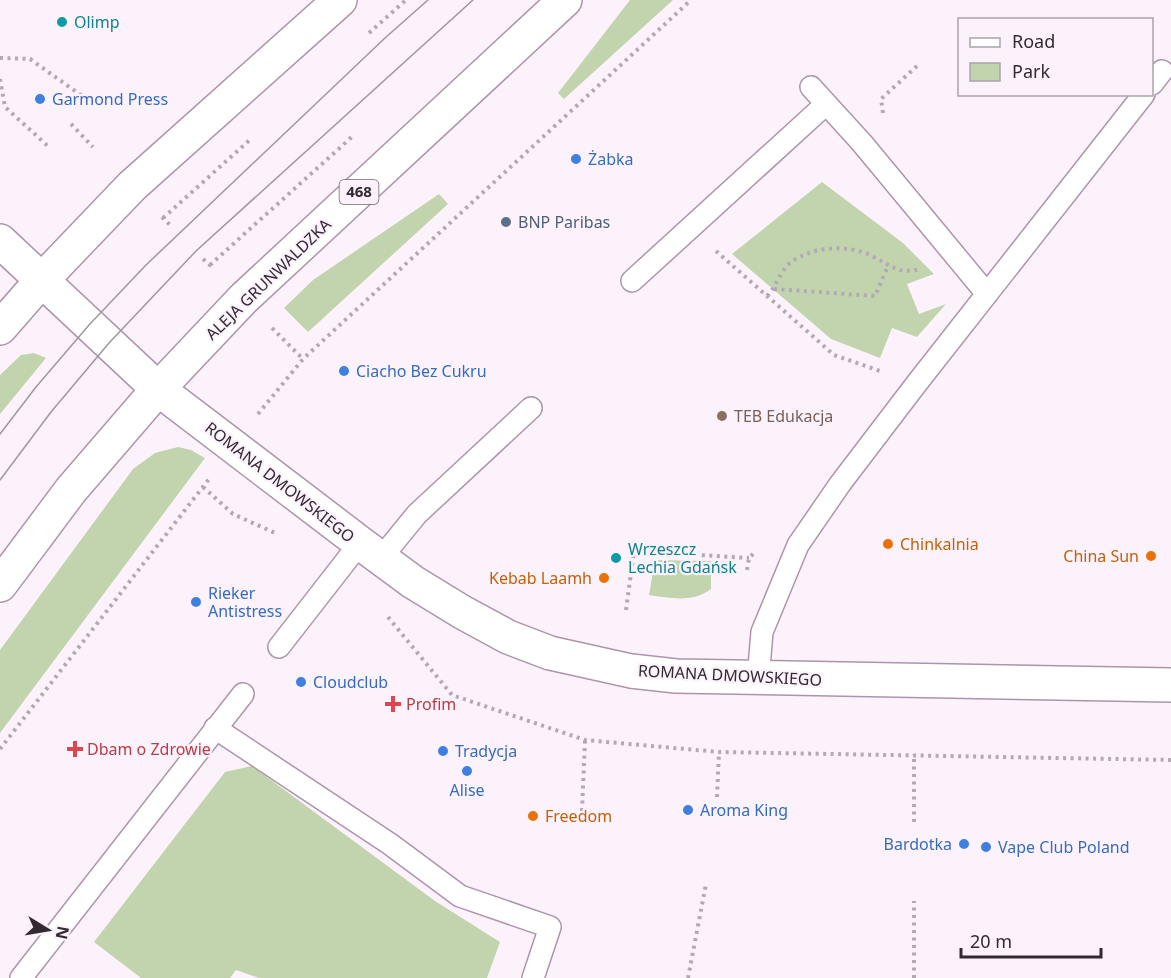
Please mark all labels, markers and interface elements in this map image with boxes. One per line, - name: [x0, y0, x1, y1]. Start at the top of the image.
- place label: Olimp: [74, 11, 120, 33]
- marker: Olimp: [55, 15, 69, 29]
- legend: [958, 18, 1153, 96]
- text: Road: [1012, 29, 1055, 53]
- text: Park: [1012, 59, 1050, 83]
- place label: Garmond Press: [52, 88, 168, 110]
- marker: Garmond Press: [33, 92, 47, 106]
- place label: Żabka: [588, 148, 634, 170]
- marker: Żabka: [569, 152, 583, 166]
- road number: 468: [340, 180, 378, 204]
- place label: BNP Paribas: [518, 211, 610, 233]
- street label: ALEJA GRUNWALDZKA: [201, 213, 336, 345]
- marker: BNP Paribas: [499, 215, 513, 229]
- place label: Ciacho Bez Cukru: [356, 360, 487, 382]
- marker: Ciacho Bez Cukru: [337, 364, 351, 378]
- place label: TEB Edukacja: [734, 405, 833, 427]
- marker: TEB Edukacja: [715, 409, 729, 423]
- street label: ROMANA DMOWSKIEGO: [201, 417, 359, 547]
- place label: Chinkalnia: [900, 533, 979, 555]
- marker: Chinkalnia: [881, 537, 895, 551]
- place label: Wrzeszcz Lechia Gdańsk: [628, 538, 737, 578]
- place label: China Sun: [1063, 545, 1139, 567]
- marker: China Sun: [1144, 549, 1158, 563]
- marker: Wrzeszcz Lechia Gdańsk: [609, 551, 623, 565]
- place label: Kebab Laamh: [489, 567, 592, 589]
- marker: Kebab Laamh: [597, 571, 611, 585]
- place label: Rieker Antistress: [208, 582, 282, 622]
- marker: Rieker Antistress: [189, 595, 203, 609]
- street label: ROMANA DMOWSKIEGO: [637, 659, 823, 691]
- place label: Cloudclub: [313, 671, 388, 693]
- marker: Cloudclub: [294, 675, 308, 689]
- place label: Profim: [406, 693, 456, 715]
- marker: Profim: [384, 695, 402, 713]
- place label: Dbam o Zdrowie: [87, 738, 211, 760]
- place label: Tradycja: [455, 740, 517, 762]
- marker: Dbam o Zdrowie: [68, 742, 82, 756]
- marker: Tradycja: [436, 744, 450, 758]
- marker: Alise: [460, 764, 474, 778]
- place label: Alise: [449, 779, 485, 801]
- place label: Aroma King: [700, 799, 788, 821]
- marker: Aroma King: [681, 803, 695, 817]
- place label: Freedom: [545, 805, 612, 827]
- marker: Freedom: [526, 809, 540, 823]
- place label: Bardotka: [884, 833, 952, 855]
- place label: Vape Club Poland: [998, 836, 1130, 858]
- marker: Bardotka: [957, 837, 971, 851]
- marker: Vape Club Poland: [979, 840, 993, 854]
- north arrow: [18, 900, 78, 960]
- scale bar: [961, 921, 1100, 959]
- text: N: [51, 924, 75, 941]
- text: 20 m: [970, 929, 1012, 953]

